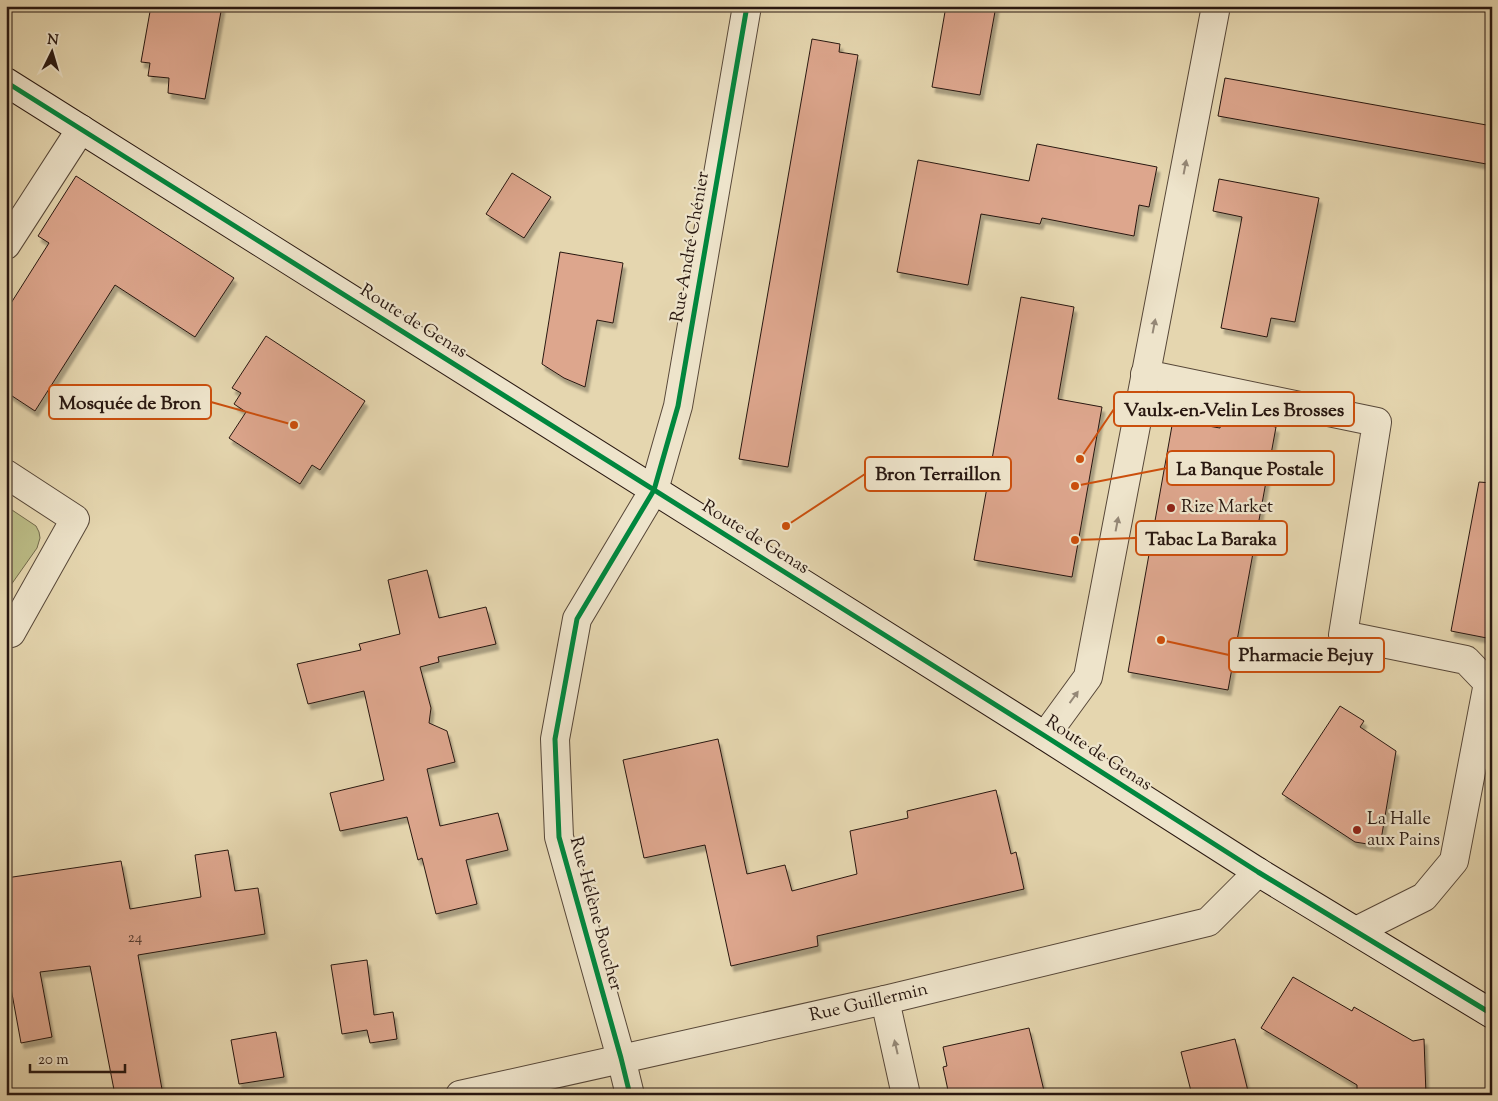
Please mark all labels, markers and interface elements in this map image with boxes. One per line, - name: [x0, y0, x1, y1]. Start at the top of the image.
- north arrow: [28, 28, 78, 78]
- text: N: [47, 31, 59, 51]
- one-way arrow: [1181, 158, 1189, 174]
- street label: Rue André Chénier: [665, 169, 717, 325]
- street label: Route de Genas: [354, 279, 472, 365]
- one-way arrow: [1151, 318, 1159, 334]
- callout: Mosquée de Bron: [49, 385, 211, 419]
- text: Mosquée de Bron: [59, 391, 202, 418]
- callout: Vaulx-en-Velin Les Brosses: [1114, 392, 1354, 426]
- text: Vaulx-en-Velin Les Brosses: [1124, 398, 1345, 425]
- callout: La Banque Postale: [1167, 451, 1334, 485]
- callout: Bron Terraillon: [865, 457, 1011, 491]
- text: La Banque Postale: [1176, 457, 1324, 484]
- text: Bron Terraillon: [875, 462, 1002, 489]
- street label: Route de Genas: [696, 495, 814, 581]
- place label: Rize Market: [1181, 495, 1273, 521]
- marker: Rize Market: [1165, 502, 1177, 514]
- one-way arrow: [1113, 516, 1121, 532]
- callout: Tabac La Baraka: [1136, 521, 1287, 555]
- text: Tabac La Baraka: [1145, 527, 1277, 554]
- callout: Pharmacie Bejuy: [1229, 638, 1384, 672]
- text: Pharmacie Bejuy: [1239, 643, 1374, 670]
- one-way arrow: [1069, 690, 1079, 704]
- street label: Route de Genas: [1040, 710, 1156, 798]
- place label: La Halle aux Pains: [1367, 807, 1440, 854]
- marker: La Halle aux Pains: [1351, 824, 1363, 836]
- street label: Rue Hélène Boucher: [562, 834, 628, 994]
- house number: 24: [128, 928, 143, 949]
- street label: Rue Guillermin: [807, 977, 931, 1029]
- one-way arrow: [892, 1040, 900, 1055]
- scale bar: [30, 1041, 125, 1073]
- text: 20 m: [38, 1050, 69, 1071]

